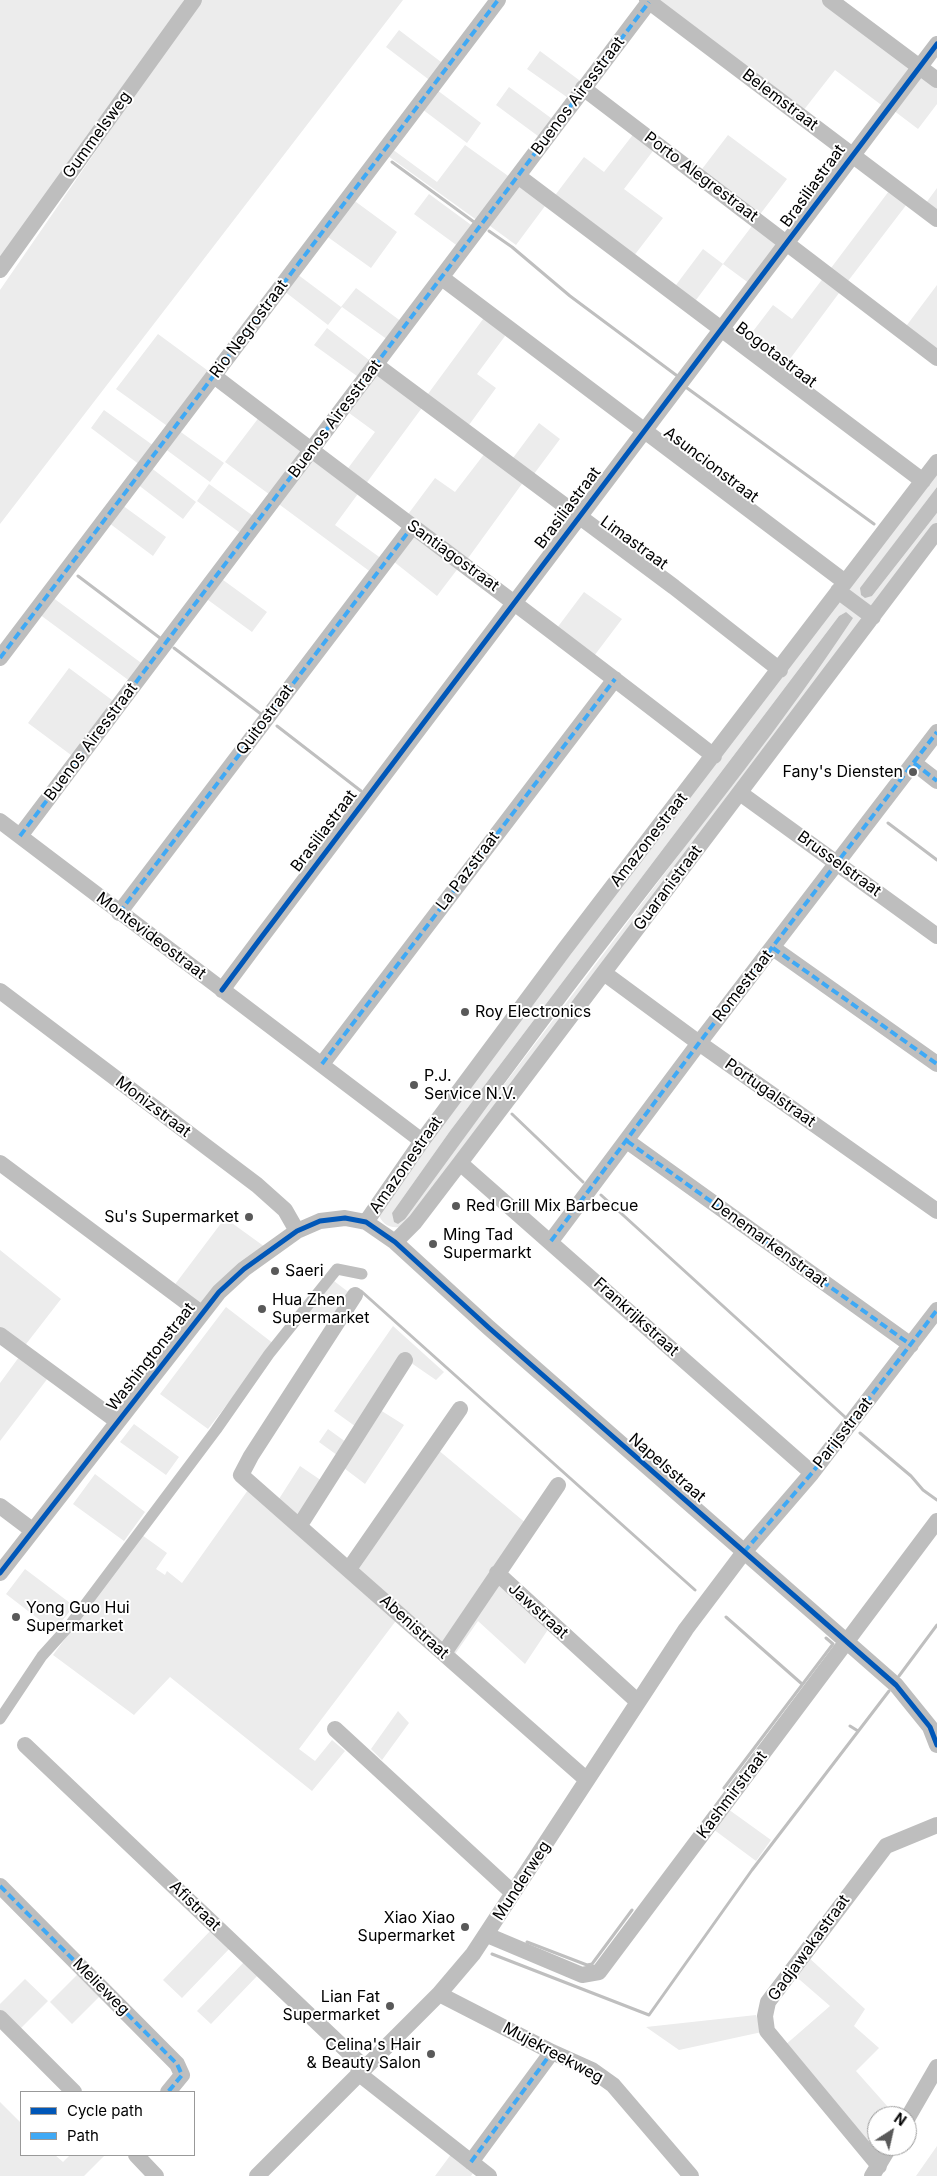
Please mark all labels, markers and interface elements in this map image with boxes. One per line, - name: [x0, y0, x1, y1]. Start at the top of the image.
- street label: Buenos Airesstraat: [527, 33, 629, 159]
- street label: Belemstraat: [738, 65, 822, 135]
- street label: Gummelsweg: [59, 88, 135, 182]
- street label: Porto Alegrestraat: [640, 128, 762, 226]
- street label: Brasiliastraat: [777, 141, 849, 231]
- street label: Rio Negrostraat: [206, 276, 292, 382]
- street label: Bogotastraat: [732, 318, 820, 392]
- street label: Buenos Airesstraat: [284, 356, 386, 482]
- street label: Asuncionstraat: [660, 423, 762, 507]
- street label: Brasiliastraat: [531, 463, 605, 553]
- street label: Limastraat: [596, 512, 672, 574]
- street label: Santiagostraat: [403, 516, 503, 596]
- street label: Buenos Airesstraat: [40, 679, 142, 805]
- street label: Quitostraat: [232, 681, 298, 759]
- place label: Fany's Diensten: [782, 762, 903, 782]
- marker: Fany's Diensten: [907, 766, 919, 778]
- street label: Brasiliastraat: [287, 786, 361, 876]
- street label: Amazonestraat: [606, 789, 692, 891]
- street label: Brusselstraat: [793, 827, 885, 901]
- street label: La Pazstraat: [432, 828, 504, 914]
- street label: Guaranistraat: [630, 842, 706, 934]
- street label: Montevideostraat: [92, 889, 210, 983]
- street label: Romestraat: [709, 946, 777, 1026]
- place label: Roy Electronics: [475, 1002, 591, 1022]
- marker: Roy Electronics: [459, 1006, 471, 1018]
- street label: Portugalstraat: [721, 1055, 819, 1131]
- place label: P.J. Service N.V.: [424, 1066, 516, 1104]
- street label: Monizstraat: [112, 1073, 194, 1141]
- marker: P.J. Service N.V.: [408, 1079, 420, 1091]
- street label: Amazonestraat: [365, 1113, 447, 1217]
- street label: Denemarkenstraat: [707, 1194, 831, 1292]
- place label: Red Grill Mix Barbecue: [466, 1196, 638, 1216]
- marker: Red Grill Mix Barbecue: [450, 1200, 462, 1212]
- place label: Su's Supermarket: [104, 1207, 239, 1227]
- marker: Su's Supermarket: [243, 1211, 255, 1223]
- place label: Ming Tad Supermarkt: [443, 1225, 531, 1263]
- marker: Ming Tad Supermarkt: [427, 1238, 439, 1250]
- place label: Saeri: [285, 1261, 324, 1281]
- marker: Saeri: [269, 1265, 281, 1277]
- street label: Frankrijkstraat: [589, 1274, 683, 1360]
- place label: Hua Zhen Supermarket: [272, 1290, 369, 1328]
- street label: Washingtonstraat: [103, 1299, 199, 1415]
- marker: Hua Zhen Supermarket: [256, 1303, 268, 1315]
- street label: Parijsstraat: [809, 1394, 877, 1472]
- street label: Napelsstraat: [625, 1429, 709, 1507]
- street label: Jawstraat: [504, 1579, 572, 1643]
- street label: Abenistraat: [375, 1591, 453, 1663]
- place label: Yong Guo Hui Supermarket: [26, 1598, 130, 1636]
- marker: Yong Guo Hui Supermarket: [10, 1611, 22, 1623]
- street label: Kashmirstraat: [693, 1748, 771, 1842]
- street label: Munderweg: [489, 1838, 555, 1924]
- street label: Afistraat: [165, 1877, 225, 1935]
- street label: Gadjawakastraat: [764, 1891, 854, 2005]
- place label: Xiao Xiao Supermarket: [358, 1908, 455, 1946]
- marker: Xiao Xiao Supermarket: [459, 1921, 471, 1933]
- street label: Melieweg: [69, 1955, 133, 2019]
- place label: Lian Fat Supermarket: [283, 1987, 380, 2025]
- marker: Lian Fat Supermarket: [384, 2000, 396, 2012]
- street label: Mujekreekweg: [499, 2018, 607, 2088]
- place label: Celina's Hair & Beauty Salon: [307, 2035, 421, 2073]
- marker: Celina's Hair & Beauty Salon: [425, 2048, 437, 2060]
- legend: [20, 2091, 195, 2156]
- text: Cycle path: [67, 2101, 143, 2120]
- north arrow: [867, 2106, 917, 2156]
- text: N: [891, 2109, 910, 2129]
- text: Path: [67, 2126, 99, 2145]

